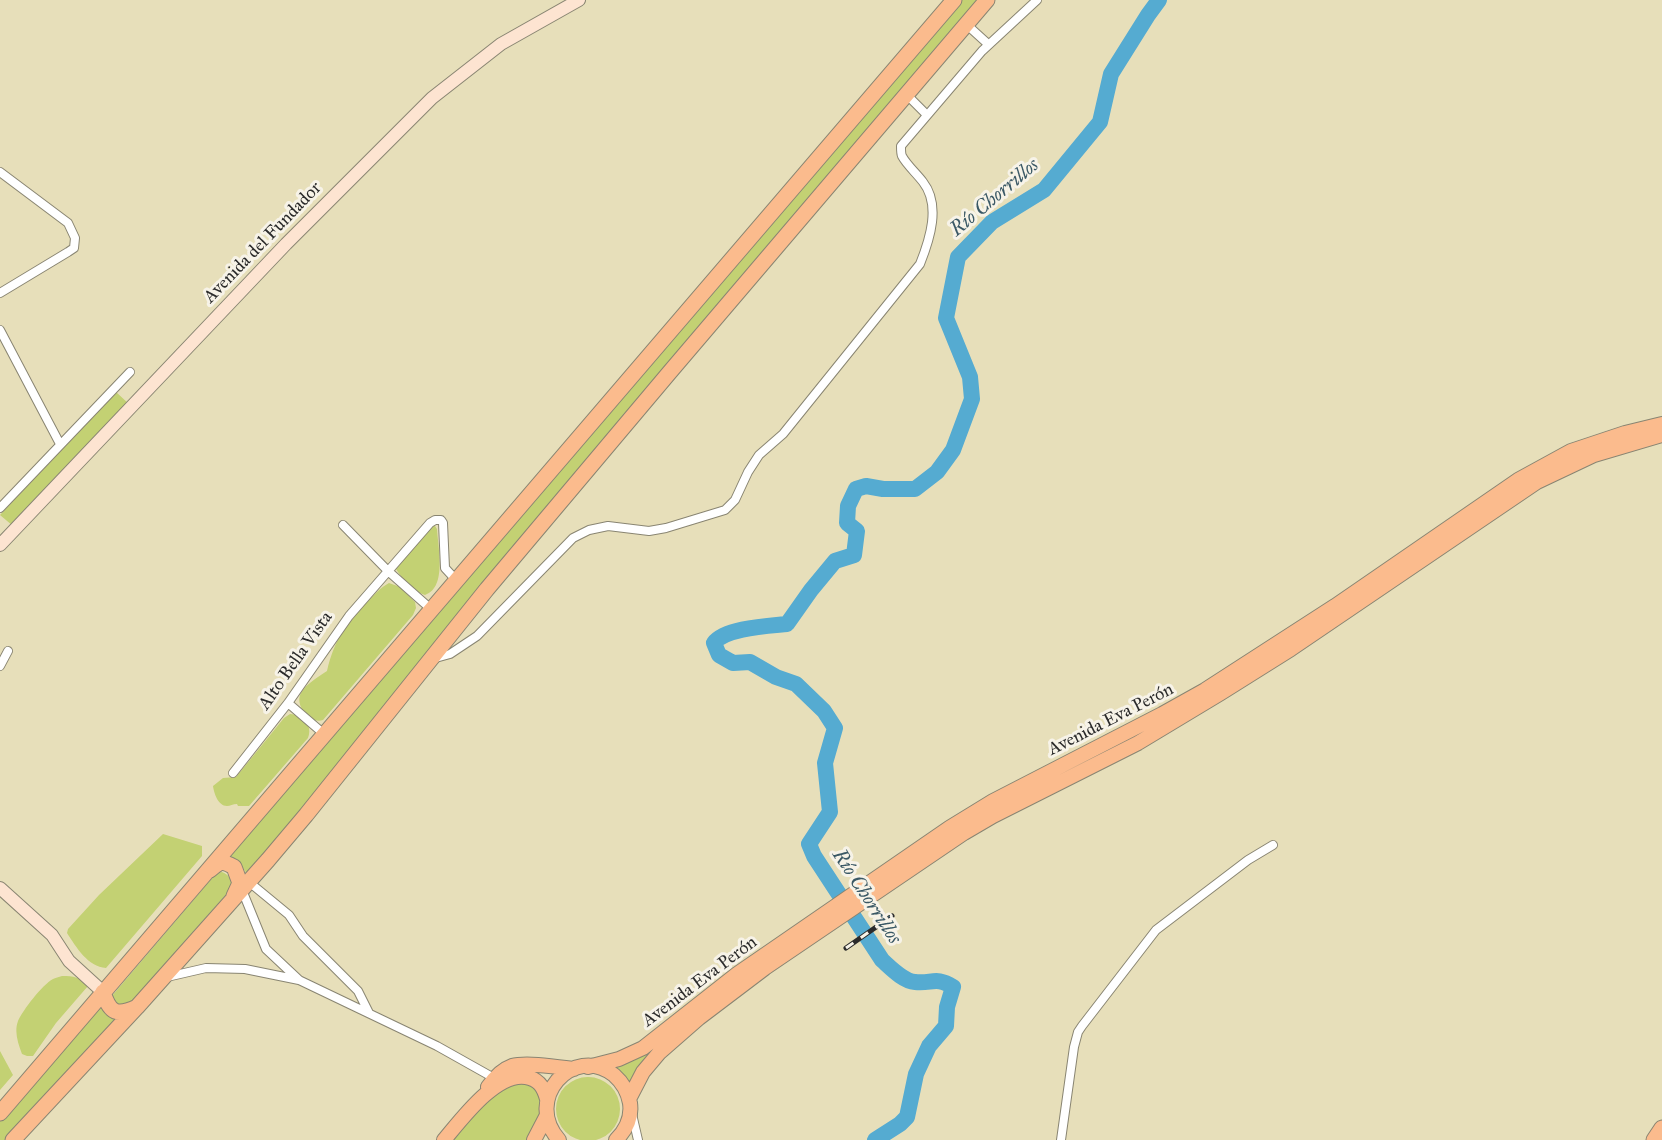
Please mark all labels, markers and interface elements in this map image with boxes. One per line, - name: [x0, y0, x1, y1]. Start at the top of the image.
- water label: Río Chorrillos: [946, 154, 1044, 242]
- street label: Avenida del Fundador: [200, 178, 326, 308]
- street label: Alto Bella Vista: [254, 608, 338, 714]
- street label: Avenida Eva Perón: [1045, 679, 1177, 761]
- water label: Río Chorrillos: [826, 845, 906, 949]
- street label: Avenida Eva Perón: [638, 932, 762, 1032]

